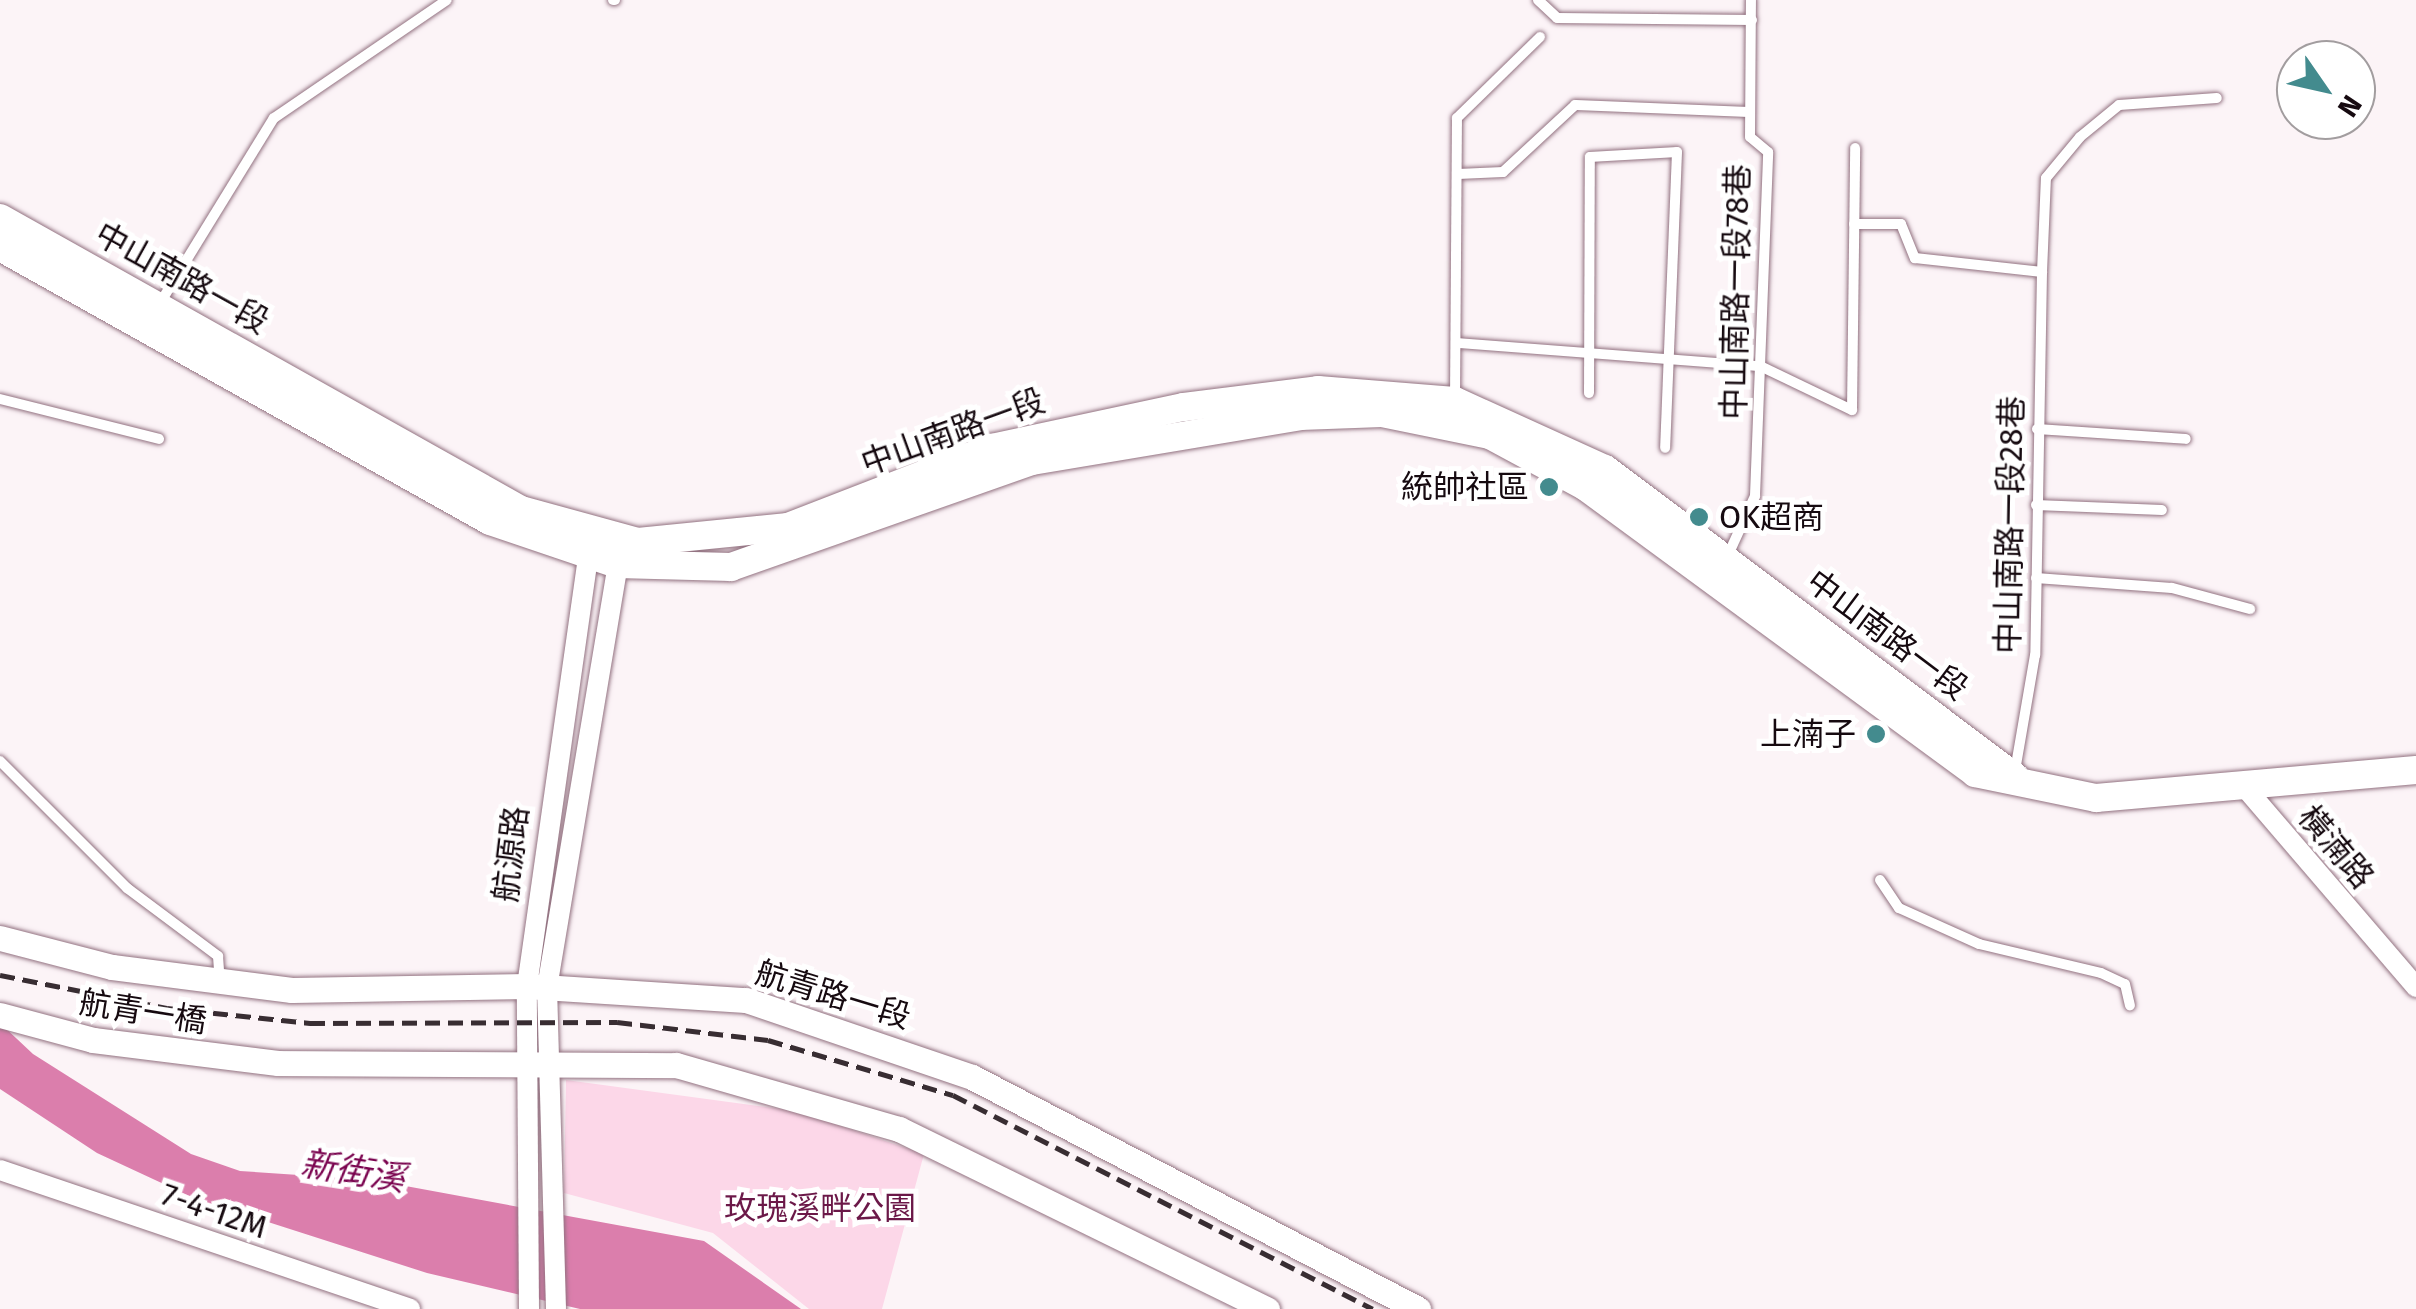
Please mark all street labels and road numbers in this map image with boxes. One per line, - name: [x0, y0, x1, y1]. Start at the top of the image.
- street label: 中山南路一段78巷: [1715, 164, 1757, 420]
- street label: 中山南路一段: [89, 215, 275, 341]
- street label: 中山南路一段: [856, 381, 1050, 483]
- street label: 中山南路一段28巷: [1989, 396, 2031, 654]
- street label: 中山南路一段: [1799, 562, 1975, 708]
- street label: 橫湳路: [2290, 798, 2382, 896]
- street label: 航源路: [486, 804, 536, 904]
- street label: 航青路一段: [751, 953, 915, 1037]
- street label: 航青一橋: [77, 983, 209, 1041]
- street label: 7-4-12M: [156, 1175, 272, 1247]

